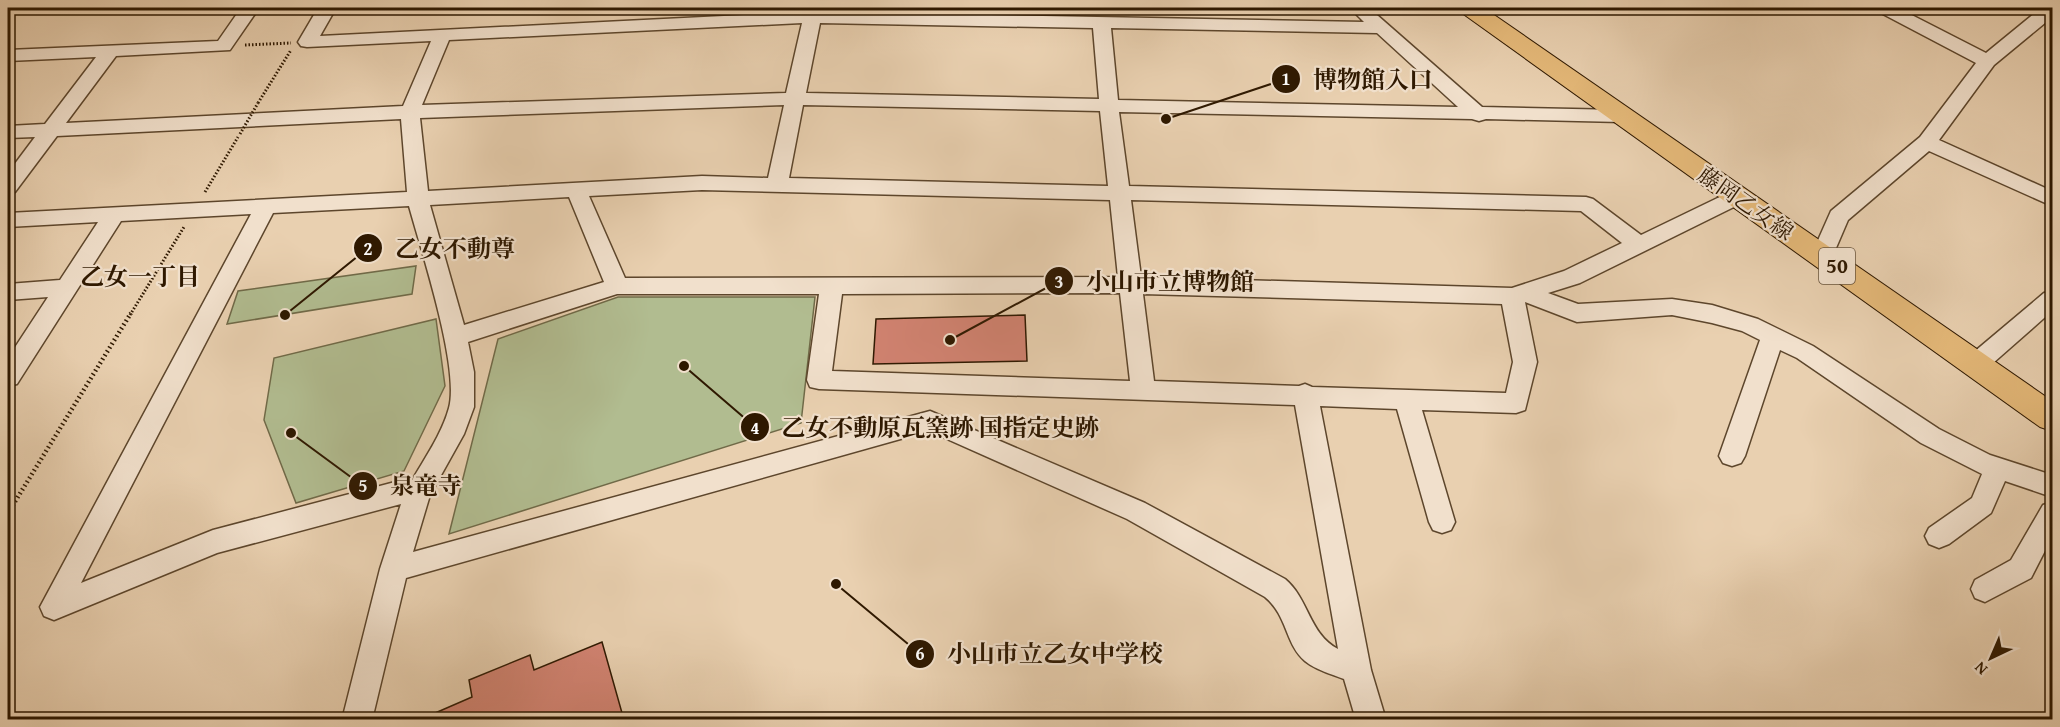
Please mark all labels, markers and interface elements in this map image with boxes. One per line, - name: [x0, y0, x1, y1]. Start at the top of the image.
- callout: 博物館入口: [1271, 58, 1445, 100]
- text: 博物館入口: [1313, 62, 1433, 97]
- text: 1: [1281, 65, 1291, 92]
- street label: 藤岡乙女線: [1692, 158, 1800, 248]
- callout: 乙女不動尊: [353, 227, 527, 269]
- text: 乙女不動尊: [395, 231, 515, 266]
- text: 2: [363, 235, 373, 262]
- road number: 50: [1819, 248, 1855, 284]
- district label: 乙女一丁目: [80, 259, 200, 294]
- callout: 小山市立博物館: [1044, 260, 1266, 302]
- text: 小山市立博物館: [1086, 264, 1254, 299]
- text: 3: [1054, 268, 1064, 295]
- callout: 乙女不動原瓦窯跡 国指定史跡: [740, 406, 1111, 448]
- text: 乙女不動原瓦窯跡 国指定史跡: [781, 410, 1099, 445]
- text: 4: [750, 414, 760, 441]
- callout: 泉竜寺: [348, 465, 474, 507]
- text: 泉竜寺: [390, 468, 462, 503]
- text: 5: [358, 472, 368, 499]
- north arrow: [1961, 628, 2021, 688]
- callout: 小山市立乙女中学校: [905, 633, 1175, 675]
- text: 小山市立乙女中学校: [947, 636, 1163, 671]
- text: 6: [915, 640, 925, 667]
- text: N: [1968, 656, 1993, 681]

